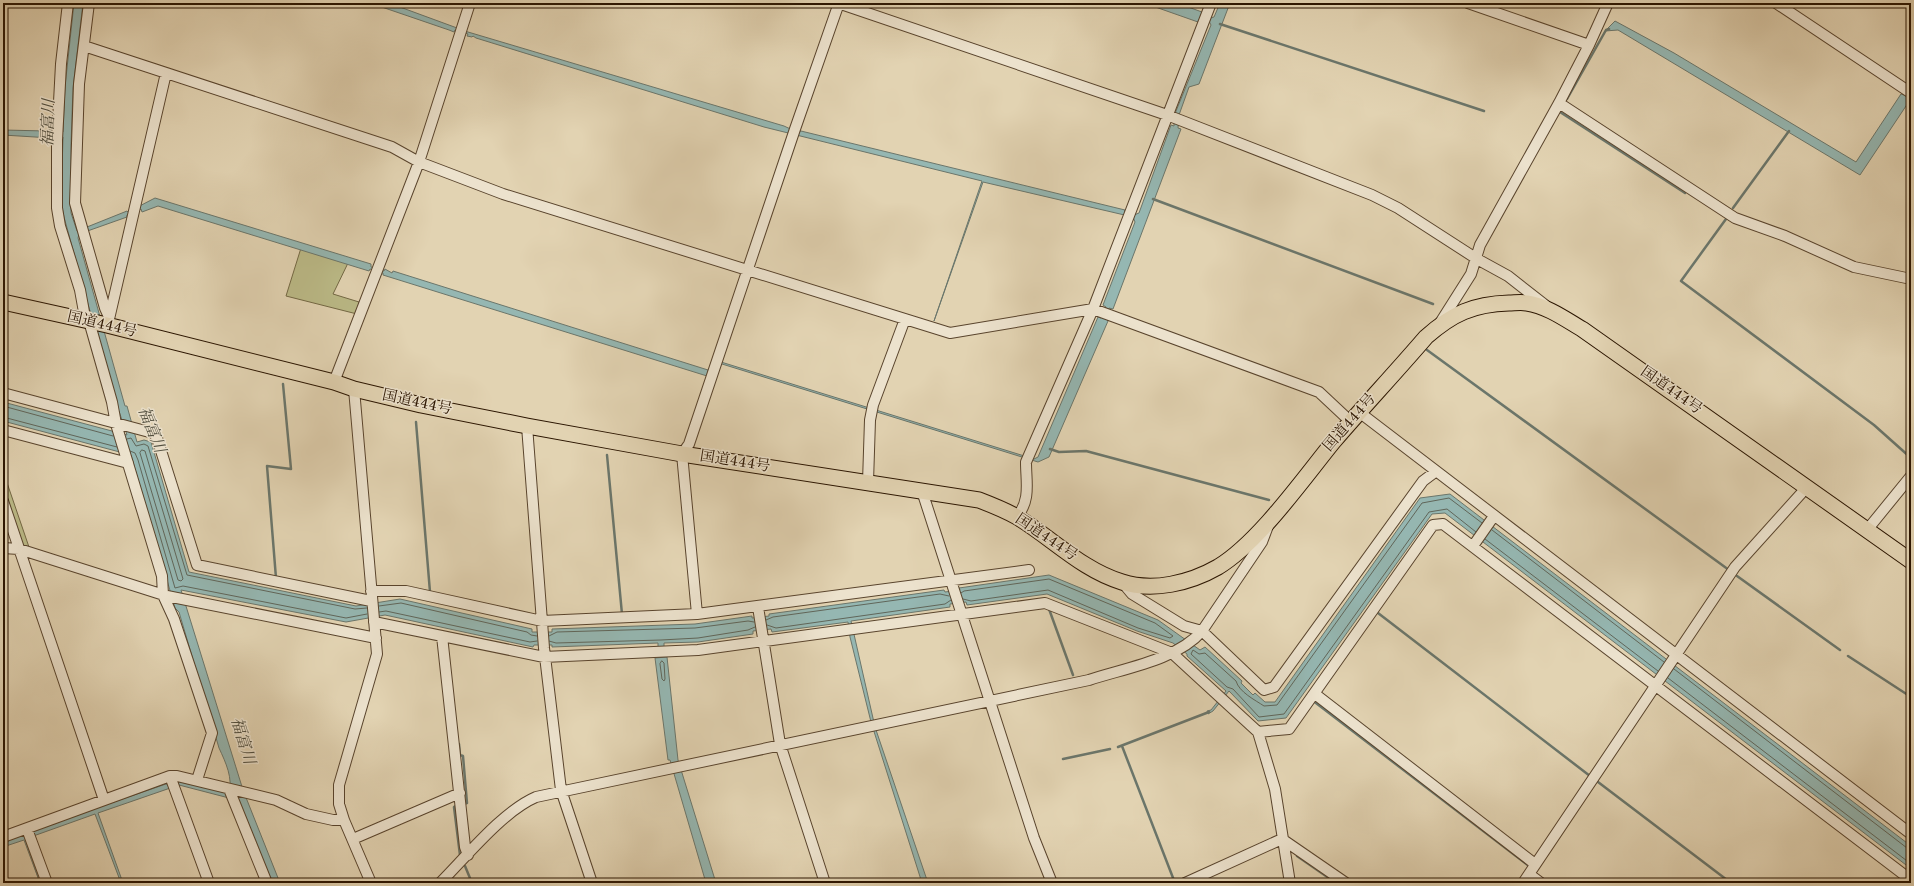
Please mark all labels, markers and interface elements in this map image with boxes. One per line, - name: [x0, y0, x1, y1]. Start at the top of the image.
- water label: 福富川: [38, 97, 58, 147]
- street label: 国道444号: [66, 308, 139, 340]
- street label: 国道444号: [1638, 363, 1706, 418]
- street label: 国道444号: [381, 386, 454, 418]
- street label: 国道444号: [1320, 390, 1379, 455]
- water label: 福富川: [135, 404, 170, 457]
- street label: 国道444号: [699, 447, 772, 475]
- street label: 国道444号: [1012, 510, 1081, 564]
- water label: 福富川: [227, 715, 259, 768]

